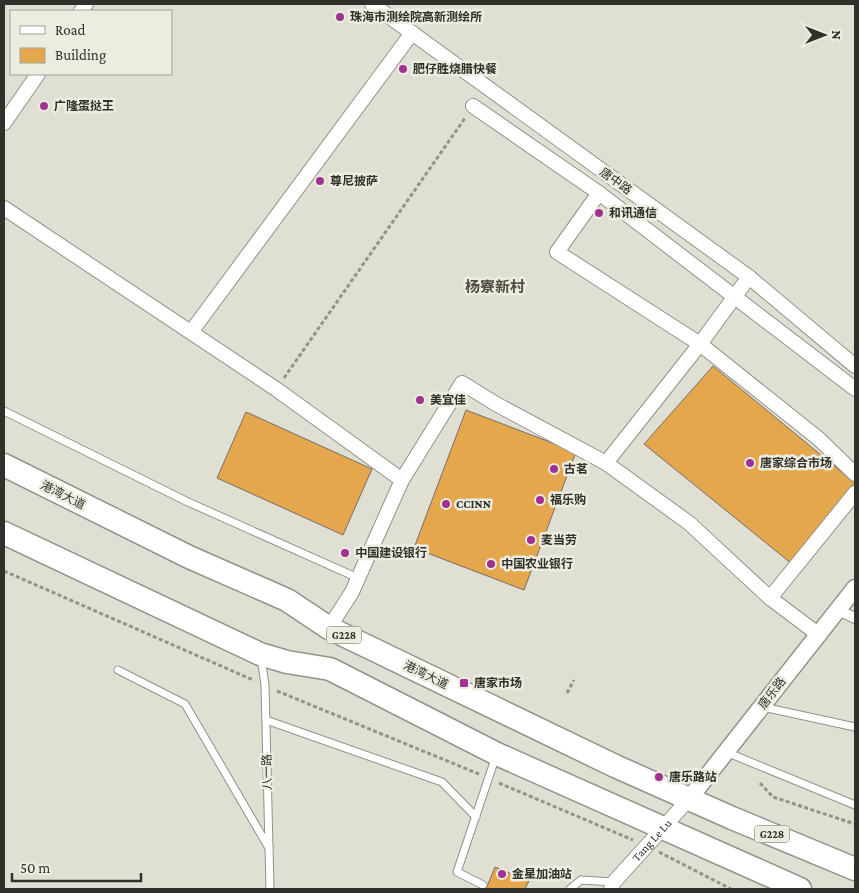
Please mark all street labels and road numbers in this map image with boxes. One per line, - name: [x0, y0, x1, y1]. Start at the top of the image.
- street label: 唐中路: [597, 165, 635, 197]
- street label: 港湾大道: [38, 478, 88, 512]
- road number: G228: [326, 626, 362, 644]
- street label: 港湾大道: [401, 658, 451, 692]
- street label: 唐乐路: [755, 675, 789, 711]
- street label: 八一路: [260, 754, 274, 790]
- street label: Tang Le Lu: [629, 816, 675, 864]
- road number: G228: [754, 826, 790, 842]

